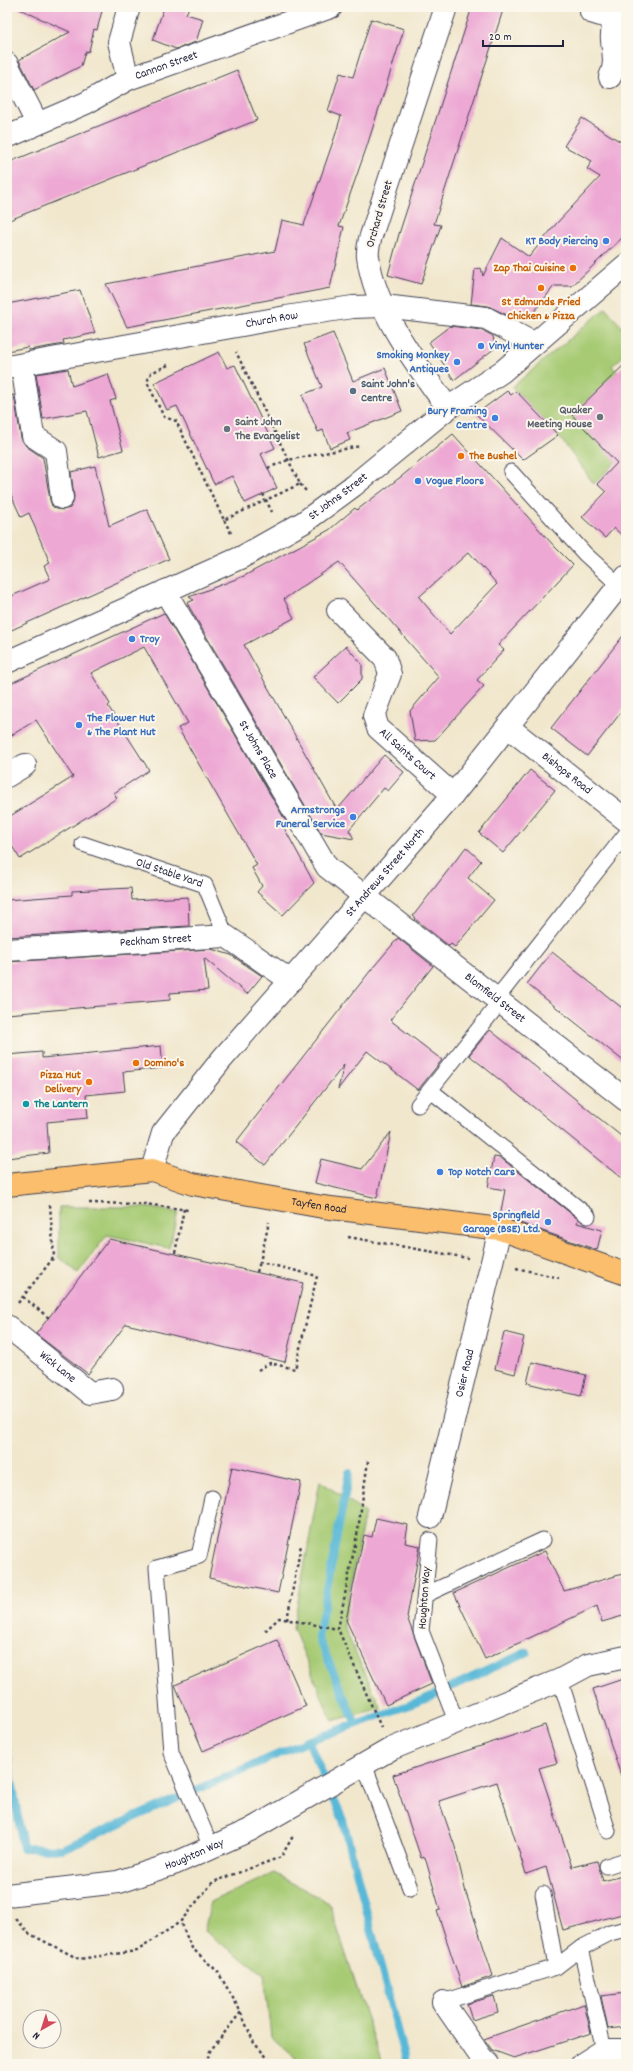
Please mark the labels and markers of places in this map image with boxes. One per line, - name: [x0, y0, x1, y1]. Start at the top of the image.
- place label: KT Body Piercing: [525, 233, 598, 250]
- marker: KT Body Piercing: [601, 236, 611, 246]
- place label: Zap Thai Cuisine: [494, 260, 566, 277]
- marker: Zap Thai Cuisine: [568, 263, 578, 273]
- marker: St Edmunds Fried Chicken & Pizza: [536, 283, 546, 293]
- place label: St Edmunds Fried Chicken & Pizza: [502, 294, 581, 325]
- place label: Vinyl Hunter: [489, 338, 545, 355]
- marker: Vinyl Hunter: [476, 341, 486, 351]
- place label: Smoking Monkey Antiques: [376, 347, 450, 378]
- marker: Smoking Monkey Antiques: [452, 357, 462, 367]
- place label: Saint John's Centre: [361, 376, 415, 407]
- marker: Saint John's Centre: [348, 386, 358, 396]
- place label: Quaker Meeting House: [527, 402, 593, 433]
- place label: Bury Framing Centre: [427, 403, 488, 434]
- marker: Quaker Meeting House: [595, 412, 605, 422]
- marker: Bury Framing Centre: [490, 413, 500, 423]
- place label: Saint John The Evangelist: [235, 414, 301, 445]
- marker: Saint John The Evangelist: [222, 424, 232, 434]
- place label: The Bushel: [469, 448, 517, 465]
- marker: The Bushel: [456, 451, 466, 461]
- place label: Vogue Floors: [426, 473, 484, 490]
- marker: Vogue Floors: [413, 476, 423, 486]
- place label: Troy: [140, 631, 161, 648]
- marker: Troy: [127, 634, 137, 644]
- place label: The Flower Hut & The Plant Hut: [87, 710, 156, 741]
- marker: The Flower Hut & The Plant Hut: [74, 720, 84, 730]
- place label: Armstrongs Funeral Service: [276, 802, 346, 833]
- marker: Armstrongs Funeral Service: [348, 812, 358, 822]
- place label: Domino's: [144, 1055, 184, 1072]
- marker: Domino's: [131, 1058, 141, 1068]
- place label: Pizza Hut Delivery: [40, 1067, 82, 1098]
- marker: Pizza Hut Delivery: [84, 1077, 94, 1087]
- place label: The Lantern: [34, 1096, 89, 1113]
- marker: The Lantern: [21, 1099, 31, 1109]
- place label: Top Notch Cars: [448, 1164, 515, 1181]
- marker: Top Notch Cars: [435, 1167, 445, 1177]
- place label: Springfield Garage (BSE) Ltd.: [463, 1207, 540, 1238]
- marker: Springfield Garage (BSE) Ltd.: [543, 1217, 553, 1227]

